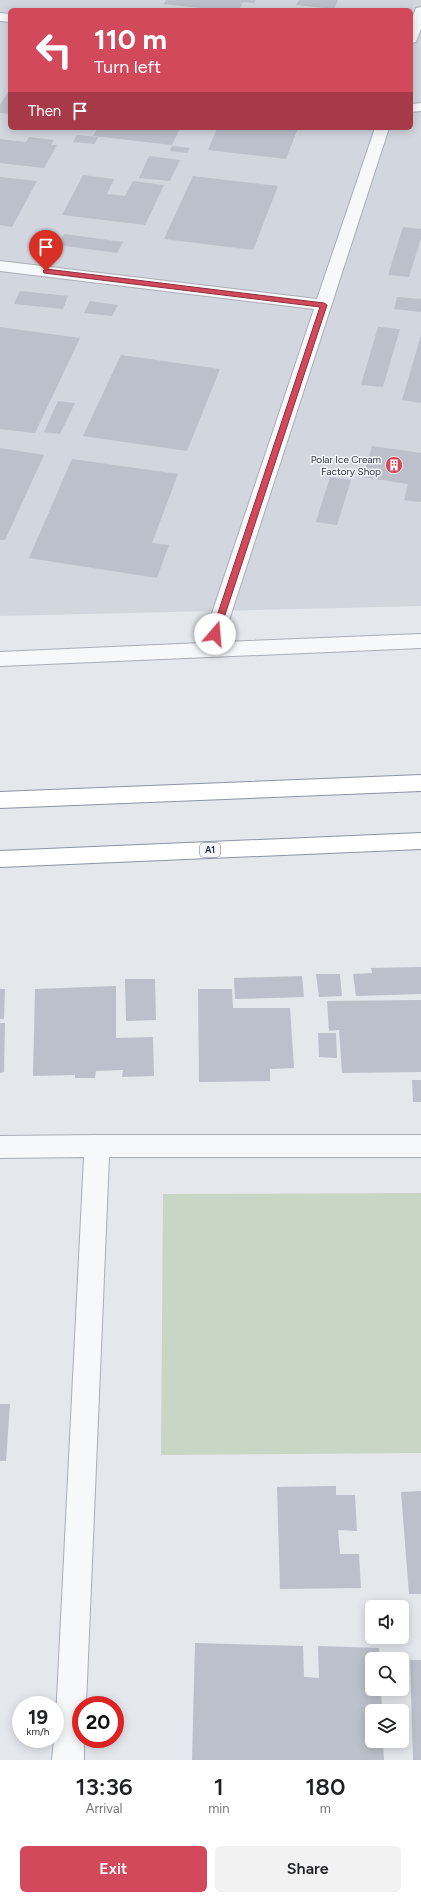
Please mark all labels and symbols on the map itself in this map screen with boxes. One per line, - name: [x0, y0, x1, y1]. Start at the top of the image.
- pin: [29, 230, 63, 271]
- place label: Polar Ice Cream Factory Shop: [311, 453, 381, 478]
- building icon: Polar Ice Cream Factory Shop: [384, 455, 404, 475]
- position arrow: [194, 613, 236, 655]
- road number: A1: [200, 843, 220, 857]
- speed limit sign: 20: [72, 1696, 124, 1748]

